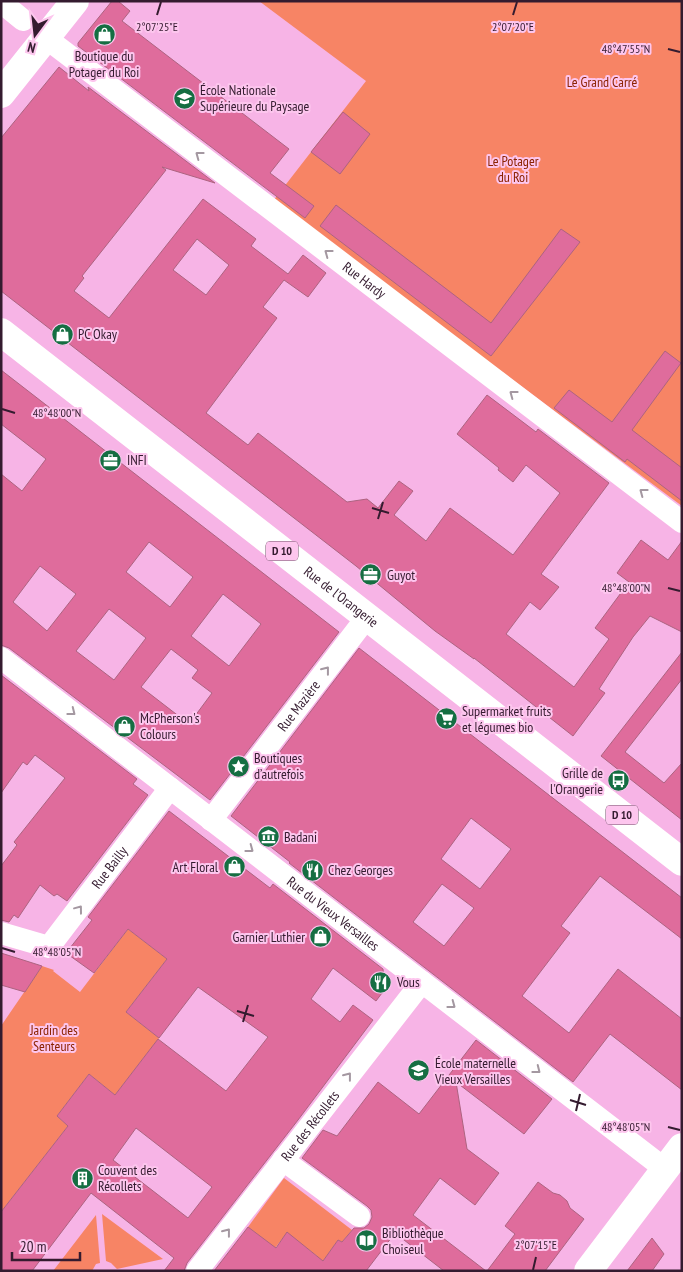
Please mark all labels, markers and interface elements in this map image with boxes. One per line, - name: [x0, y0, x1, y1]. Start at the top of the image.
- north arrow: [10, 10, 60, 60]
- text: 2°07'25"E: [136, 19, 178, 34]
- text: 2°07'20"E: [492, 19, 534, 34]
- shop icon: Boutique du Potager du Roi: [92, 22, 116, 46]
- text: N: [26, 38, 38, 57]
- text: 48°47'55"N: [602, 41, 650, 56]
- place label: Boutique du Potager du Roi: [69, 47, 139, 81]
- park label: Le Grand Carré: [567, 73, 638, 91]
- place label: École Nationale Supérieure du Paysage: [200, 81, 310, 115]
- school or university icon: École Nationale Supérieure du Paysage: [172, 86, 196, 110]
- one-way arrow: [195, 152, 205, 161]
- park label: Le Potager du Roi: [487, 152, 539, 186]
- one-way arrow: [325, 251, 334, 259]
- street label: Rue Hardy: [339, 258, 390, 303]
- shop icon: PC Okay: [50, 322, 74, 346]
- place label: PC Okay: [78, 325, 118, 343]
- one-way arrow: [510, 391, 519, 400]
- text: 48°48'00"N: [33, 405, 81, 420]
- office icon: INFI: [99, 448, 123, 472]
- place label: INFI: [127, 451, 147, 469]
- one-way arrow: [640, 490, 649, 498]
- road number: D 10: [266, 542, 298, 560]
- street label: Rue de l'Orangerie: [300, 562, 382, 631]
- office icon: Guyot: [359, 563, 383, 587]
- place label: Guyot: [387, 566, 415, 584]
- text: 48°48'00"N: [602, 580, 650, 595]
- one-way arrow: [320, 666, 329, 676]
- street label: Rue Mazière: [273, 677, 324, 735]
- place label: Supermarket fruits et légumes bio: [462, 702, 552, 736]
- one-way arrow: [66, 707, 75, 715]
- supermarket icon: Supermarket fruits et légumes bio: [434, 707, 458, 731]
- place label: McPherson's Colours: [140, 709, 200, 743]
- shop icon: McPherson's Colours: [112, 714, 136, 738]
- place label: Boutiques d’autrefois: [254, 749, 304, 783]
- place icon: Boutiques d’autrefois: [226, 754, 250, 778]
- place label: Grille de l'Orangerie: [550, 764, 603, 798]
- bus stop icon: Grille de l'Orangerie: [607, 769, 631, 793]
- road number: D 10: [606, 806, 638, 824]
- museum icon: Badani: [256, 825, 280, 849]
- place label: Badani: [284, 828, 317, 846]
- street label: Rue Bailly: [88, 842, 132, 892]
- one-way arrow: [244, 844, 253, 853]
- shop icon: Art Floral: [222, 855, 246, 879]
- place label: Art Floral: [173, 858, 219, 876]
- restaurant icon: Chez Georges: [300, 858, 324, 882]
- place label: Chez Georges: [328, 861, 393, 879]
- street label: Rue du Vieux Versailles: [283, 872, 383, 955]
- one-way arrow: [73, 906, 81, 915]
- shop icon: Garnier Luthier: [309, 925, 333, 949]
- place label: Garnier Luthier: [233, 928, 305, 946]
- text: 48°48'05"N: [33, 944, 81, 959]
- restaurant icon: Vous: [369, 970, 393, 994]
- place label: Vous: [396, 973, 420, 991]
- one-way arrow: [446, 999, 456, 1008]
- park label: Jardin des Senteurs: [29, 1021, 78, 1055]
- place label: École maternelle Vieux Versailles: [434, 1054, 516, 1088]
- school or university icon: École maternelle Vieux Versailles: [407, 1059, 431, 1083]
- one-way arrow: [531, 1064, 540, 1073]
- one-way arrow: [342, 1072, 351, 1082]
- street label: Rue des Récollets: [277, 1087, 343, 1165]
- text: 48°48'05"N: [602, 1119, 650, 1134]
- place label: Couvent des Récollets: [98, 1161, 157, 1195]
- building icon: Couvent des Récollets: [70, 1166, 94, 1190]
- place label: Bibliothèque Choiseul: [382, 1224, 444, 1258]
- one-way arrow: [221, 1228, 230, 1238]
- library icon: Bibliothèque Choiseul: [354, 1229, 378, 1253]
- scale bar: [12, 1230, 80, 1262]
- text: 20 m: [20, 1237, 46, 1256]
- text: 2°07'15"E: [515, 1237, 557, 1252]

